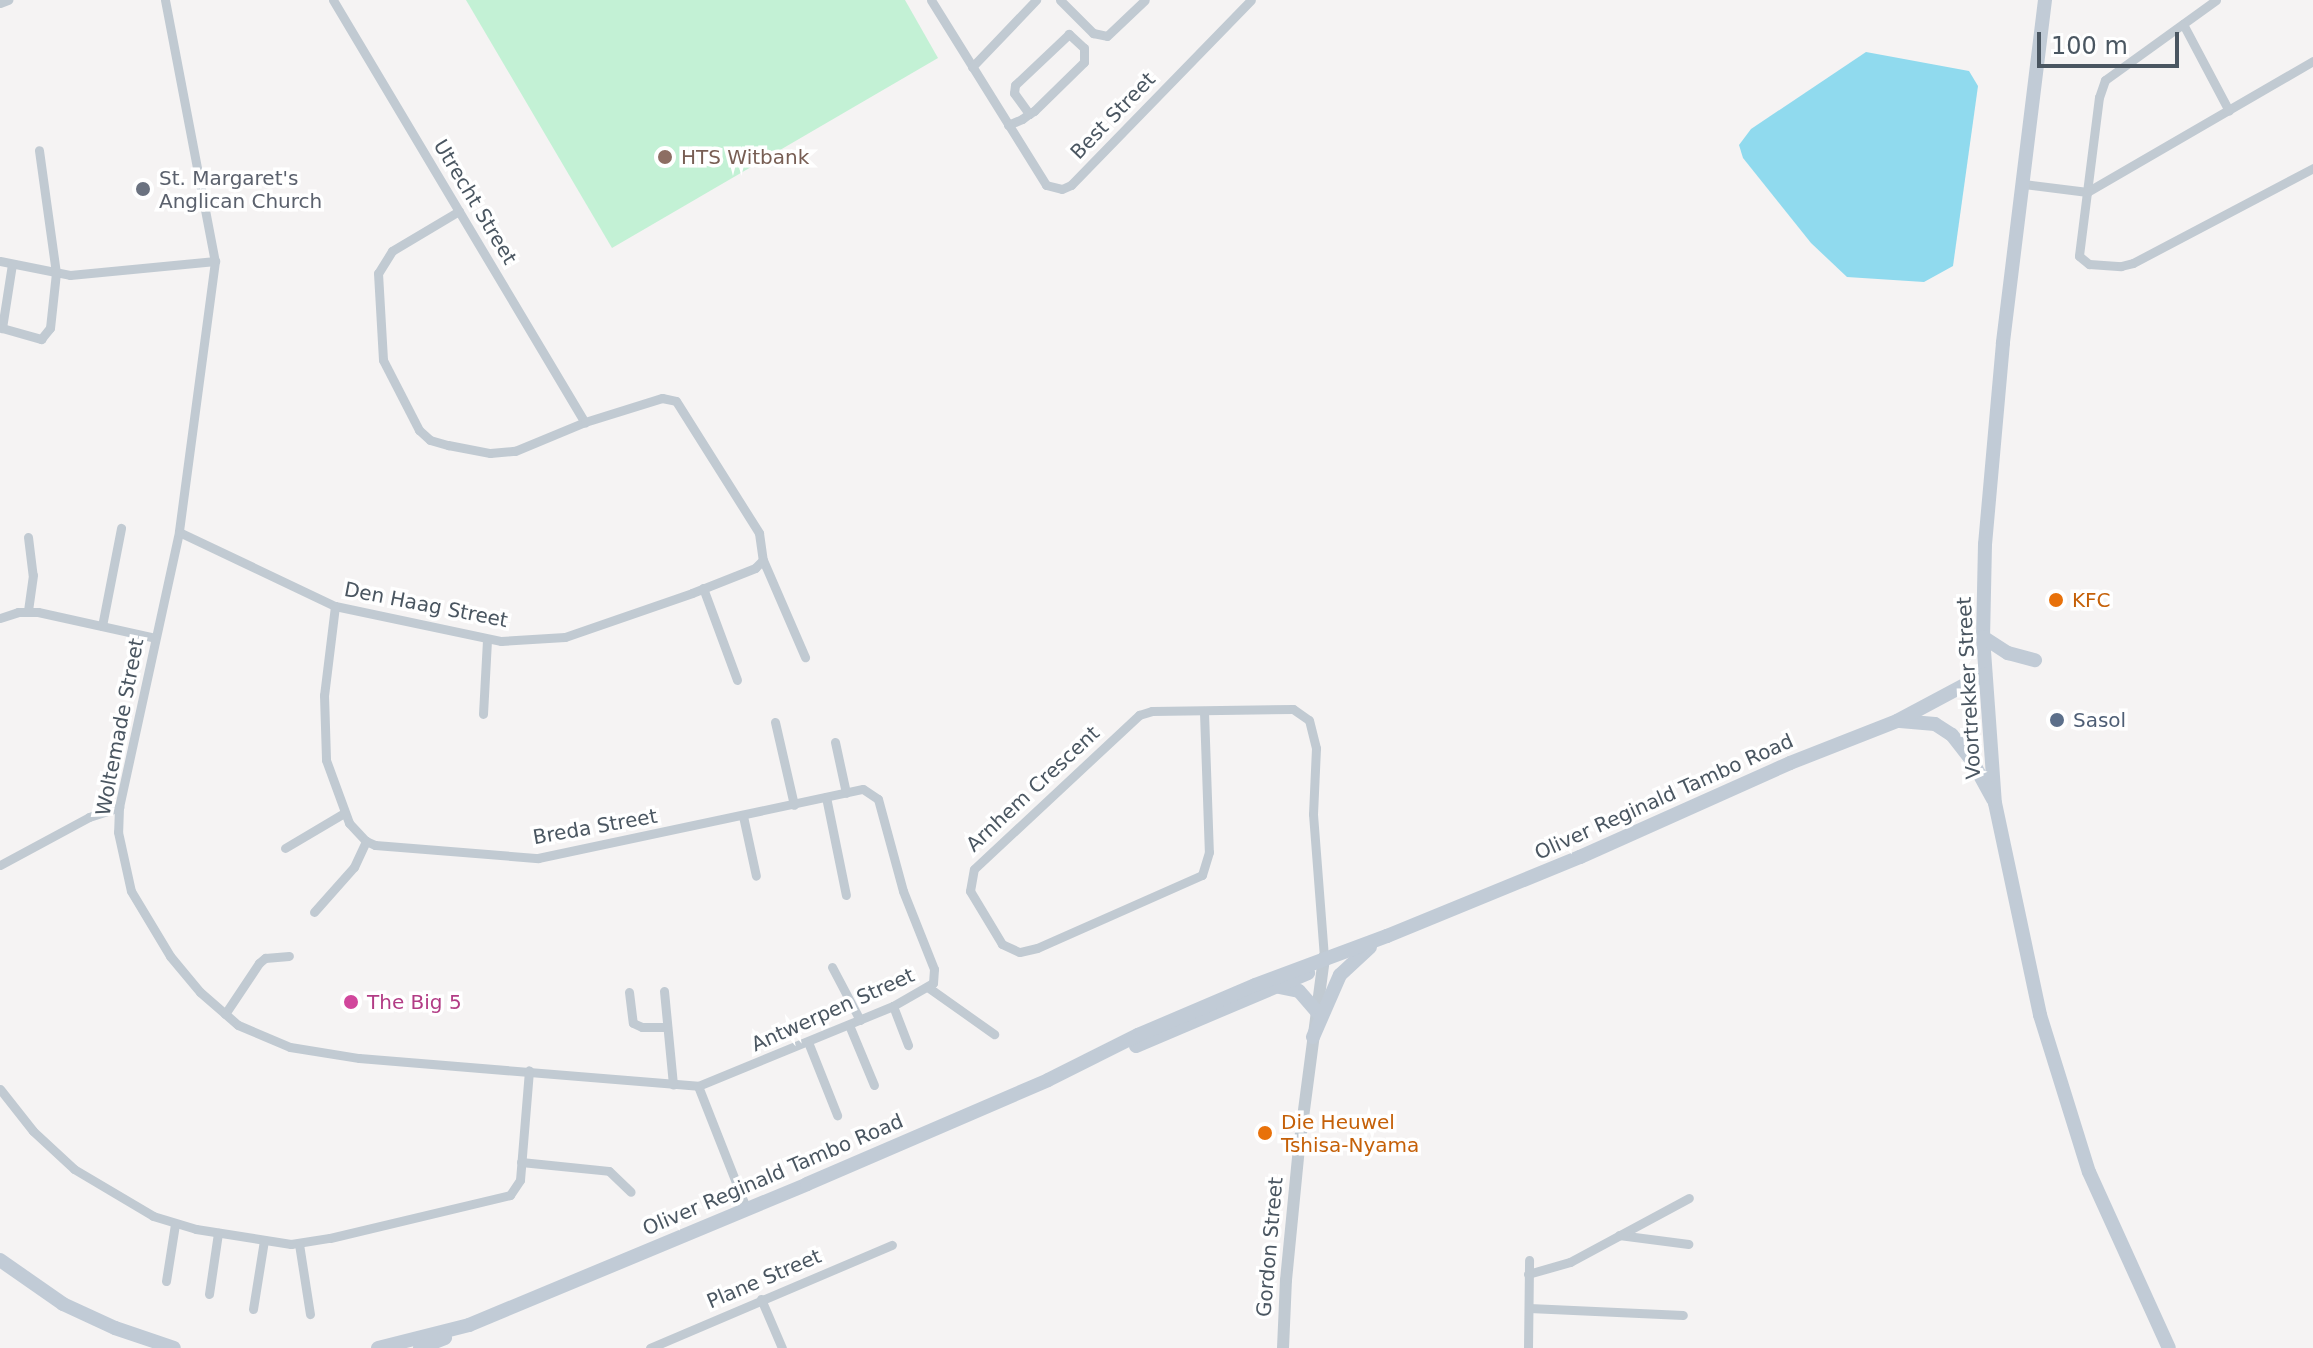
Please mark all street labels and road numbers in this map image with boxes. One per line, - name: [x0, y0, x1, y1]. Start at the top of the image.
- street label: Best Street: [1066, 68, 1160, 164]
- street label: Utrecht Street: [428, 135, 522, 269]
- street label: Den Haag Street: [342, 577, 510, 633]
- street label: Voortrekker Street: [1952, 596, 1986, 780]
- street label: Woltemade Street: [91, 636, 149, 818]
- street label: Arnhem Crescent: [961, 721, 1105, 857]
- street label: Oliver Reginald Tambo Road: [1531, 729, 1797, 865]
- street label: Breda Street: [531, 804, 659, 850]
- street label: Antwerpen Street: [748, 963, 918, 1057]
- street label: Oliver Reginald Tambo Road: [639, 1109, 907, 1241]
- street label: Gordon Street: [1252, 1176, 1288, 1318]
- street label: Plane Street: [703, 1244, 825, 1314]

